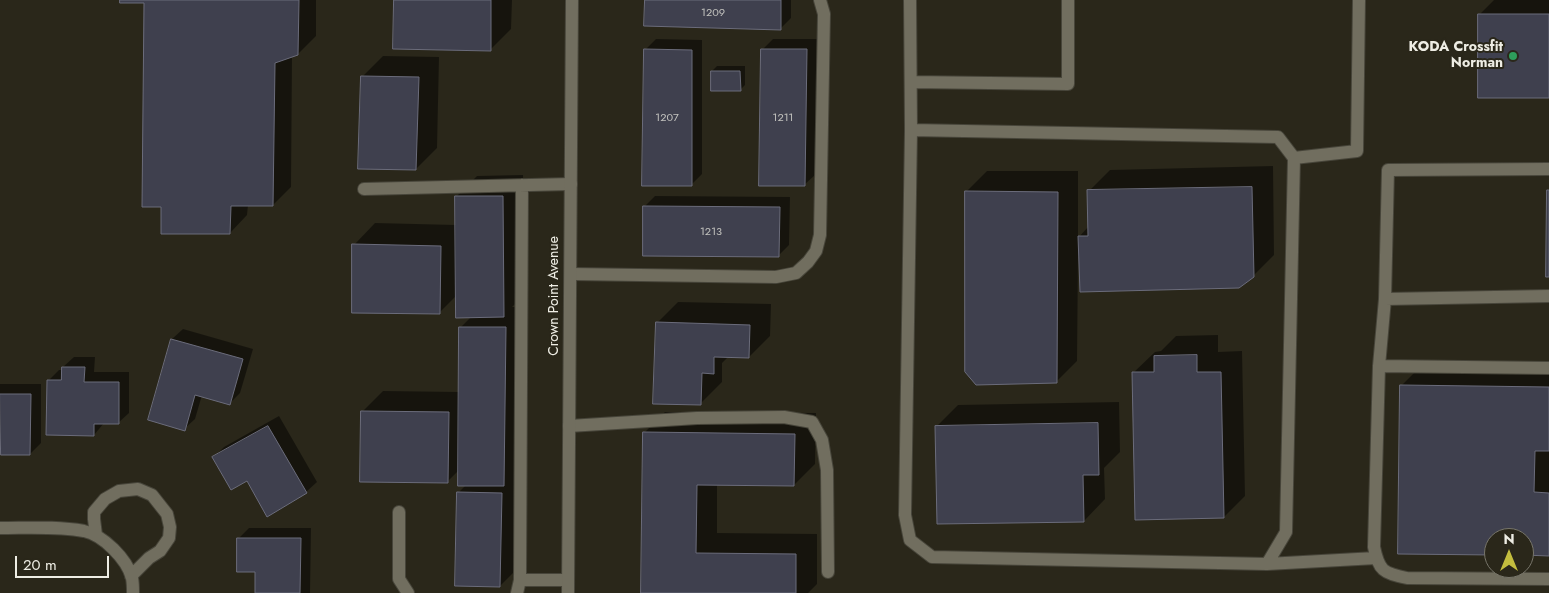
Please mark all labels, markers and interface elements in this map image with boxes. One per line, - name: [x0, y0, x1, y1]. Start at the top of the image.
- house number: 1209: [701, 6, 725, 20]
- place label: KODA Crossfit Norman: [1409, 40, 1503, 72]
- marker: KODA Crossfit Norman: [1507, 50, 1519, 62]
- house number: 1207: [655, 111, 679, 125]
- house number: 1211: [772, 111, 794, 125]
- house number: 1213: [700, 225, 722, 239]
- street label: Crown Point Avenue: [547, 236, 563, 356]
- north arrow: [1484, 528, 1534, 578]
- text: N: [1503, 529, 1515, 549]
- scale bar: [18, 546, 111, 578]
- text: 20 m: [23, 554, 57, 576]

